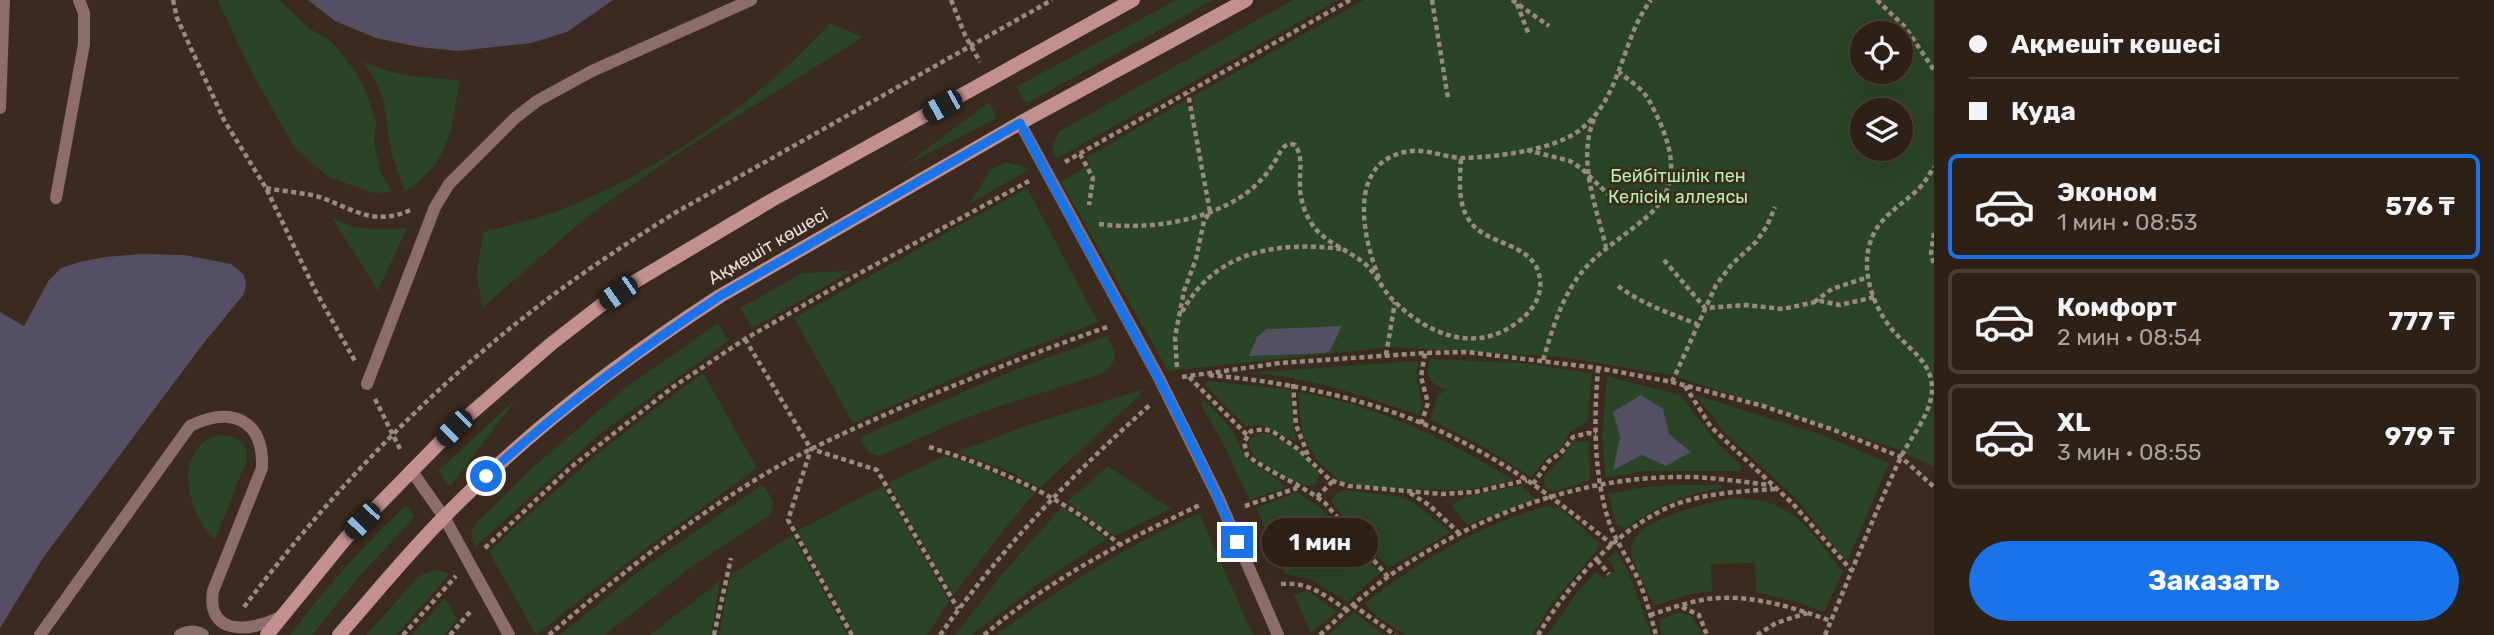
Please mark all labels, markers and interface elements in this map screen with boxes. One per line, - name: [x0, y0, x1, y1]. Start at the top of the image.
- map controls: [1850, 21, 1913, 161]
- button: locate: [1850, 21, 1913, 84]
- text: Ақмешіт көшесі: [2011, 29, 2221, 60]
- car: [919, 87, 966, 125]
- text: Куда: [2011, 96, 2076, 127]
- button: layers: [1850, 98, 1913, 161]
- park label: Бейбітшілік пен Келісім аллеясы: [1608, 165, 1748, 208]
- icon: car: [1973, 175, 2036, 238]
- text: Эконом: [2057, 177, 2157, 208]
- text: 576 ₸: [2385, 191, 2455, 222]
- street label: Ақмешіт көшесі: [704, 203, 832, 289]
- text: 1 мин · 08:53: [2057, 208, 2198, 236]
- car: [595, 272, 642, 314]
- icon: car: [1973, 290, 2036, 353]
- text: Комфорт: [2057, 292, 2177, 323]
- text: 777 ₸: [2388, 306, 2455, 337]
- text: 2 мин · 08:54: [2057, 323, 2202, 351]
- icon: car: [1973, 405, 2036, 468]
- car: [432, 406, 477, 450]
- text: XL: [2057, 407, 2090, 438]
- text: 979 ₸: [2385, 421, 2455, 452]
- text: 3 мин · 08:55: [2057, 438, 2201, 466]
- route start: [470, 460, 502, 492]
- car: [340, 499, 385, 543]
- callout: 1 мин: [1262, 518, 1377, 566]
- route end: [1221, 526, 1253, 558]
- text: 1 мин: [1289, 528, 1351, 556]
- button: Заказать: [1969, 541, 2459, 621]

